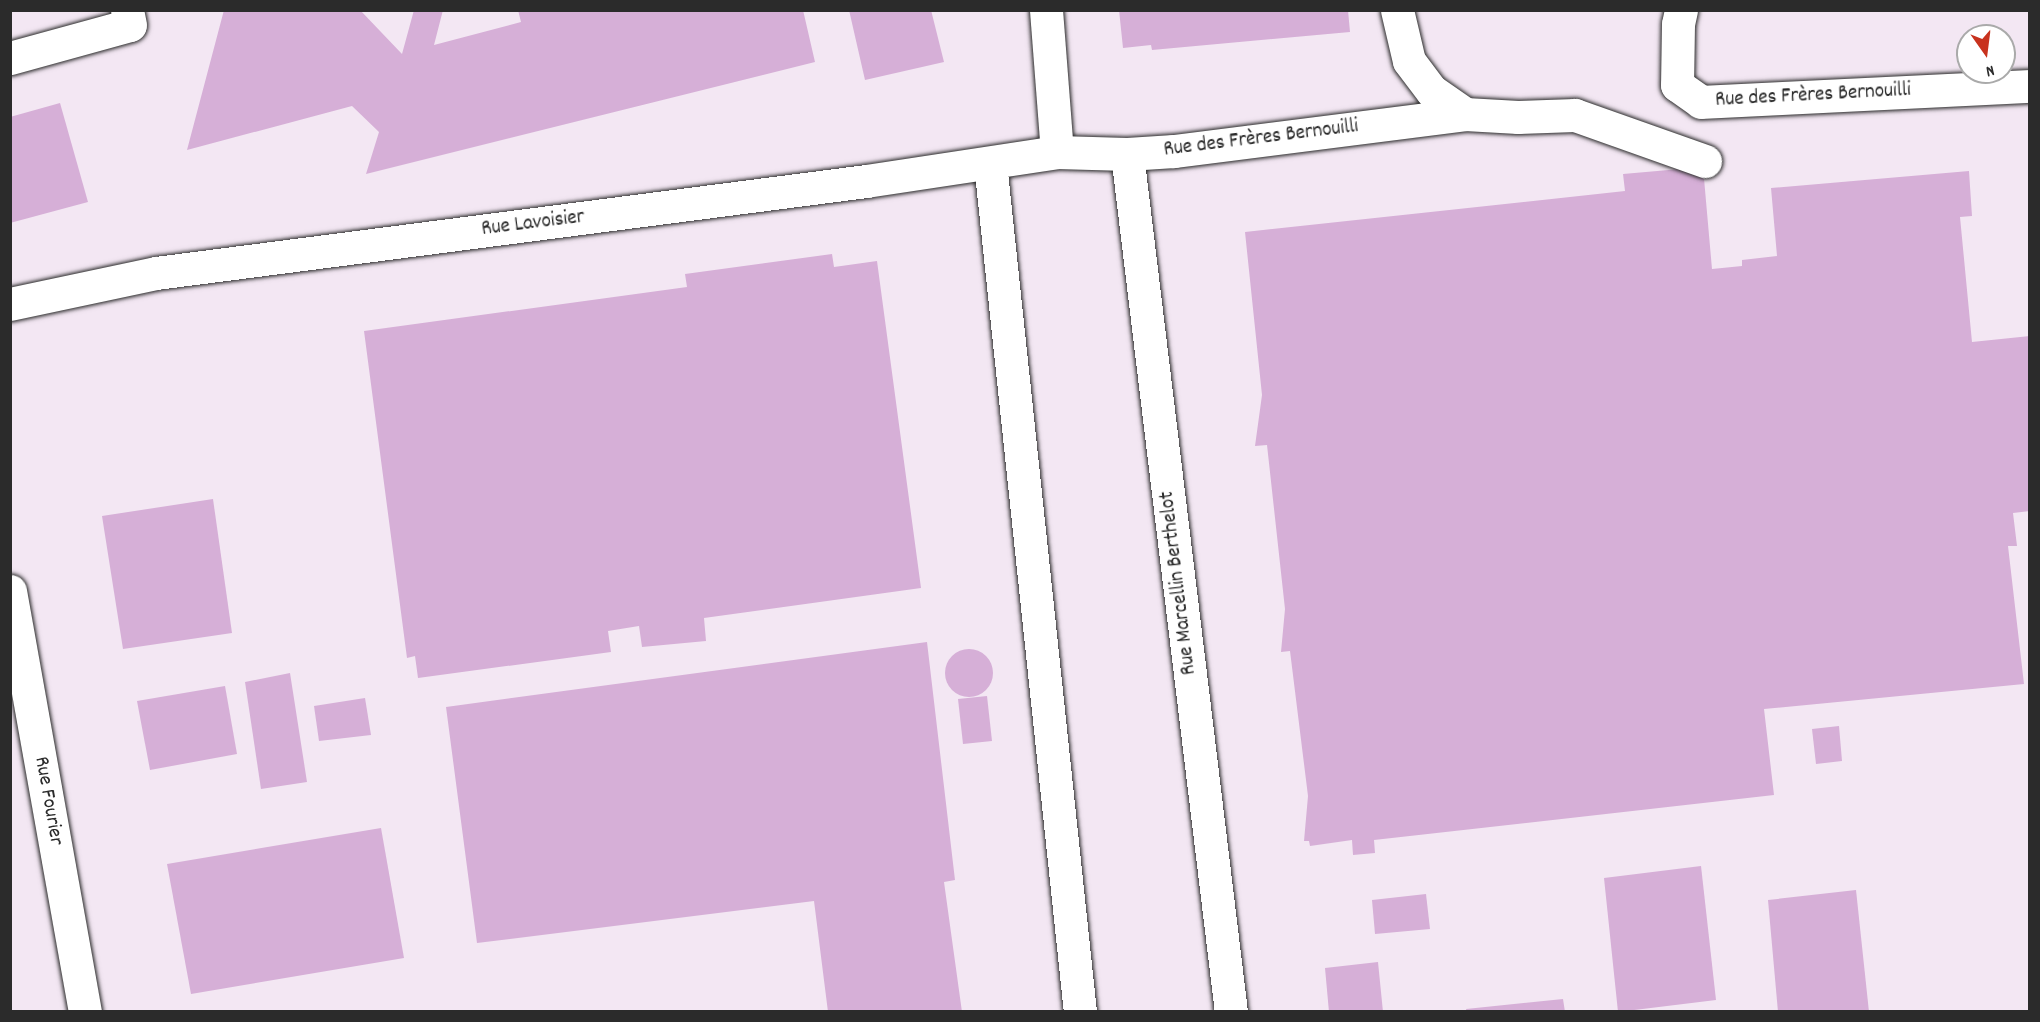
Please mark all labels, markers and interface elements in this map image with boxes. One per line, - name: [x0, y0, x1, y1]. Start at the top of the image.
- north arrow: [1956, 24, 2016, 84]
- text: N: [1983, 58, 1997, 82]
- street label: Rue des Frères Bernouilli: [1715, 78, 1911, 114]
- street label: Rue des Frères Bernouilli: [1162, 115, 1360, 163]
- street label: Rue Lavoisier: [480, 205, 586, 243]
- street label: Rue Marcellin Berthelot: [1155, 490, 1203, 676]
- street label: Rue Fourier: [28, 755, 68, 847]

